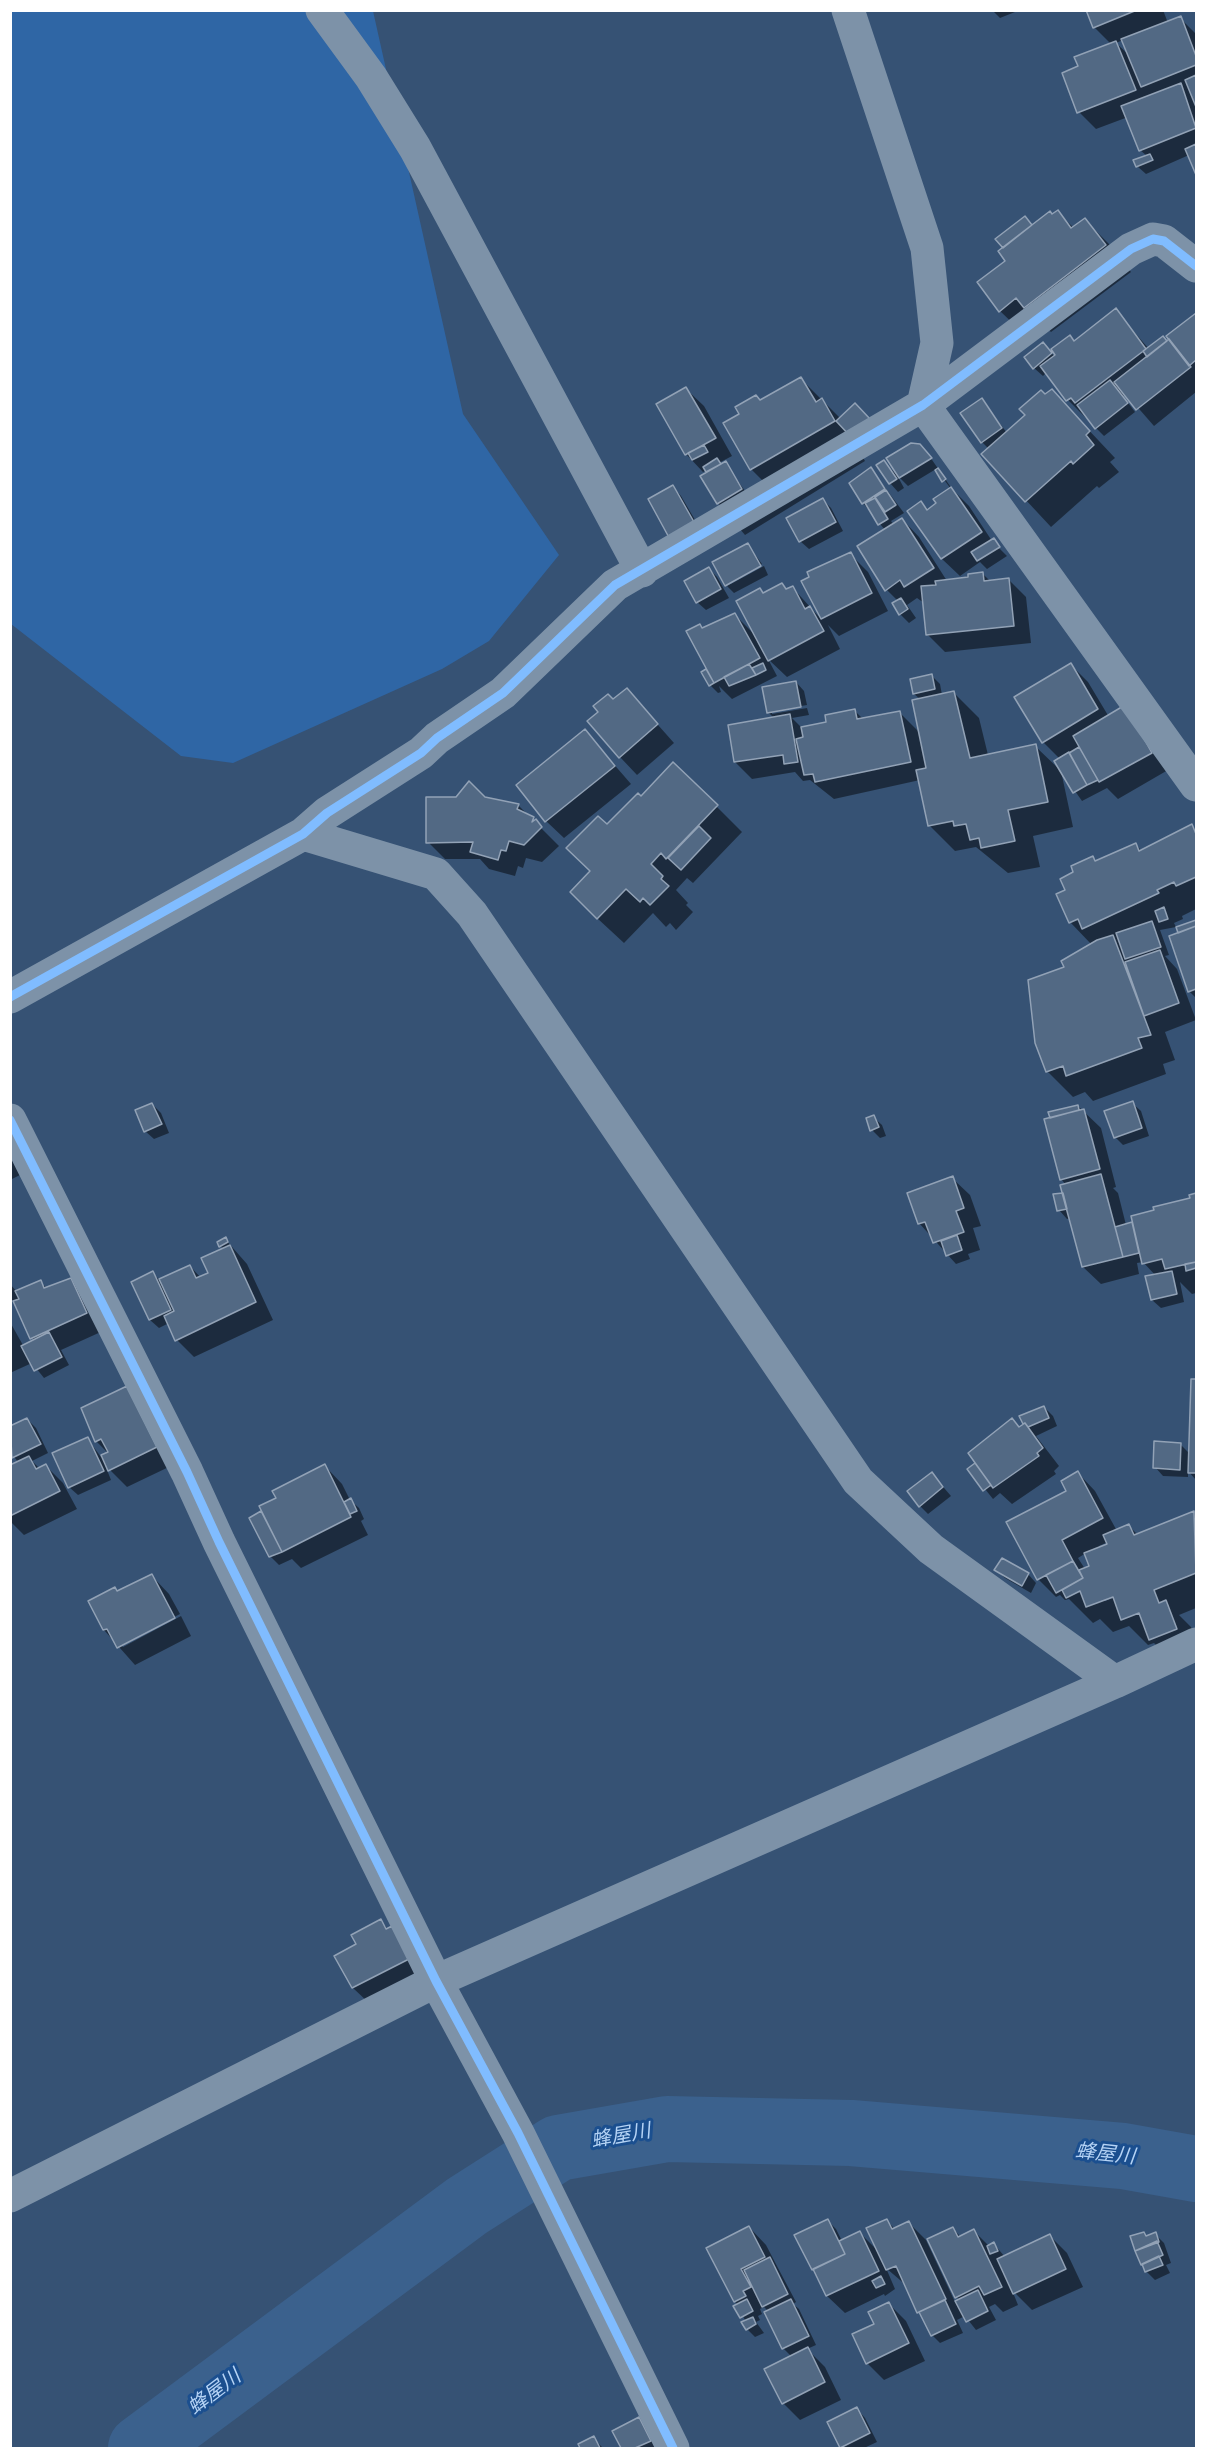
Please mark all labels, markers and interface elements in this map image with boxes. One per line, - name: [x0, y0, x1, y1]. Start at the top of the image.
- water label: 蜂屋川: [589, 2120, 653, 2154]
- water label: 蜂屋川: [1074, 2140, 1136, 2170]
- water label: 蜂屋川: [184, 2365, 246, 2421]

